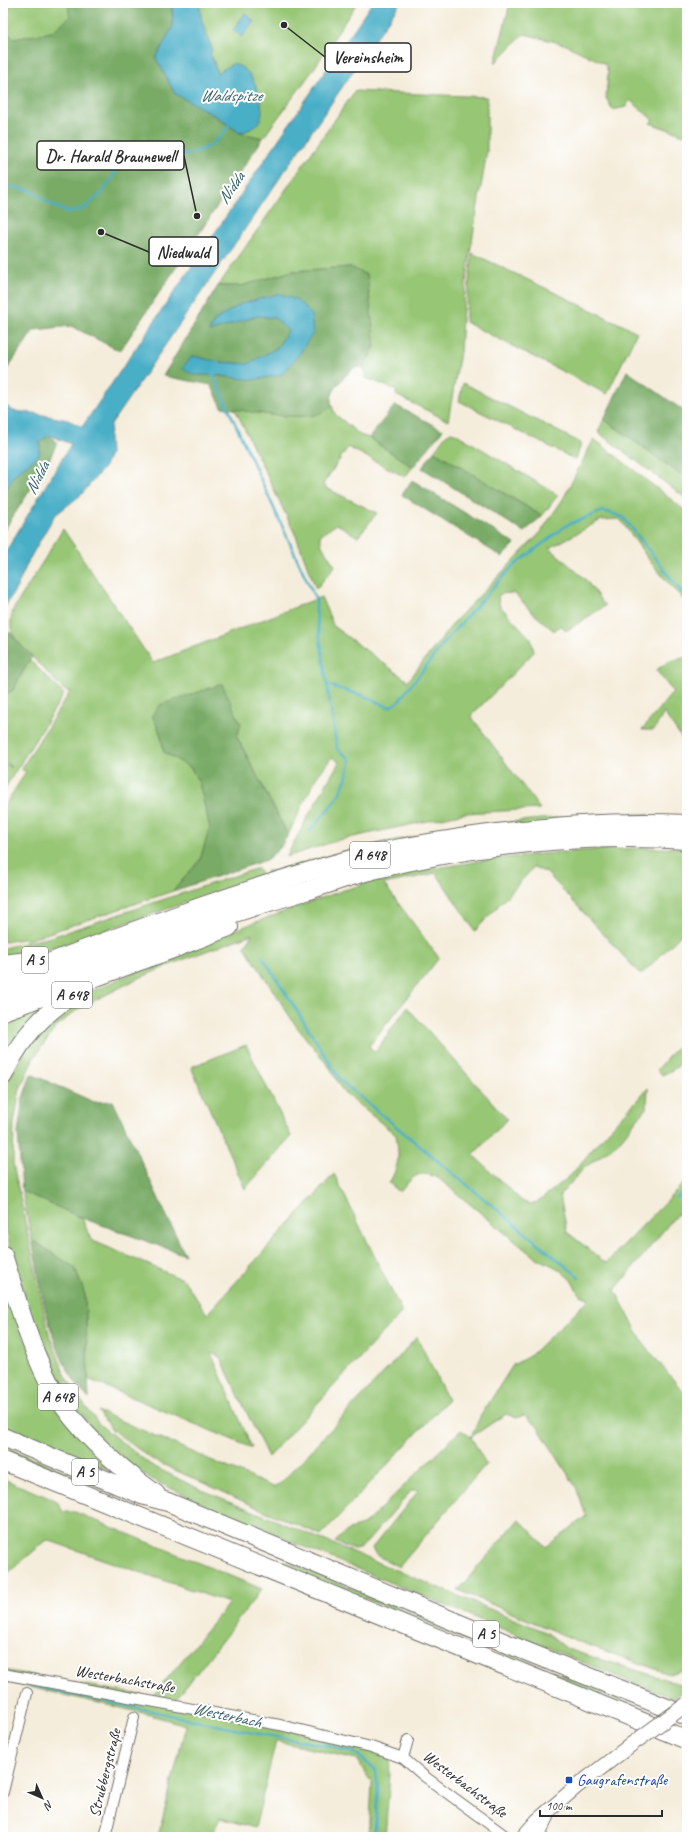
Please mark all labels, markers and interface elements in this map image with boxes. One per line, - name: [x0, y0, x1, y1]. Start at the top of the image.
- callout: Vereinsheim: [325, 43, 411, 72]
- text: Vereinsheim: [333, 47, 405, 68]
- water label: Waldspitze: [200, 85, 264, 106]
- callout: Dr. Harald Braunewell: [37, 141, 184, 170]
- text: Dr. Harald Braunewell: [46, 146, 179, 167]
- water label: Nidda: [213, 166, 251, 208]
- callout: Niedwald: [149, 237, 218, 266]
- text: Niedwald: [157, 242, 212, 263]
- water label: Nidda: [20, 456, 55, 498]
- road number: A 648: [350, 842, 390, 868]
- road number: A 5: [22, 947, 48, 973]
- road number: A 648: [52, 982, 92, 1008]
- road number: A 648: [38, 1384, 78, 1410]
- road number: A 5: [72, 1459, 98, 1485]
- road number: A 5: [473, 1621, 499, 1647]
- street label: Westerbachstraße: [74, 1660, 178, 1698]
- water label: Westerbach: [191, 1698, 264, 1733]
- street label: Strubbergstraße: [84, 1725, 126, 1819]
- street label: Westerbachstraße: [419, 1746, 512, 1823]
- place label: Gaugrafenstraße: [577, 1770, 669, 1790]
- marker: Gaugrafenstraße: [564, 1775, 574, 1785]
- north arrow: [22, 1778, 62, 1818]
- scale bar: [540, 1792, 662, 1818]
- text: N: [40, 1798, 56, 1814]
- text: 100 m: [546, 1798, 573, 1814]

